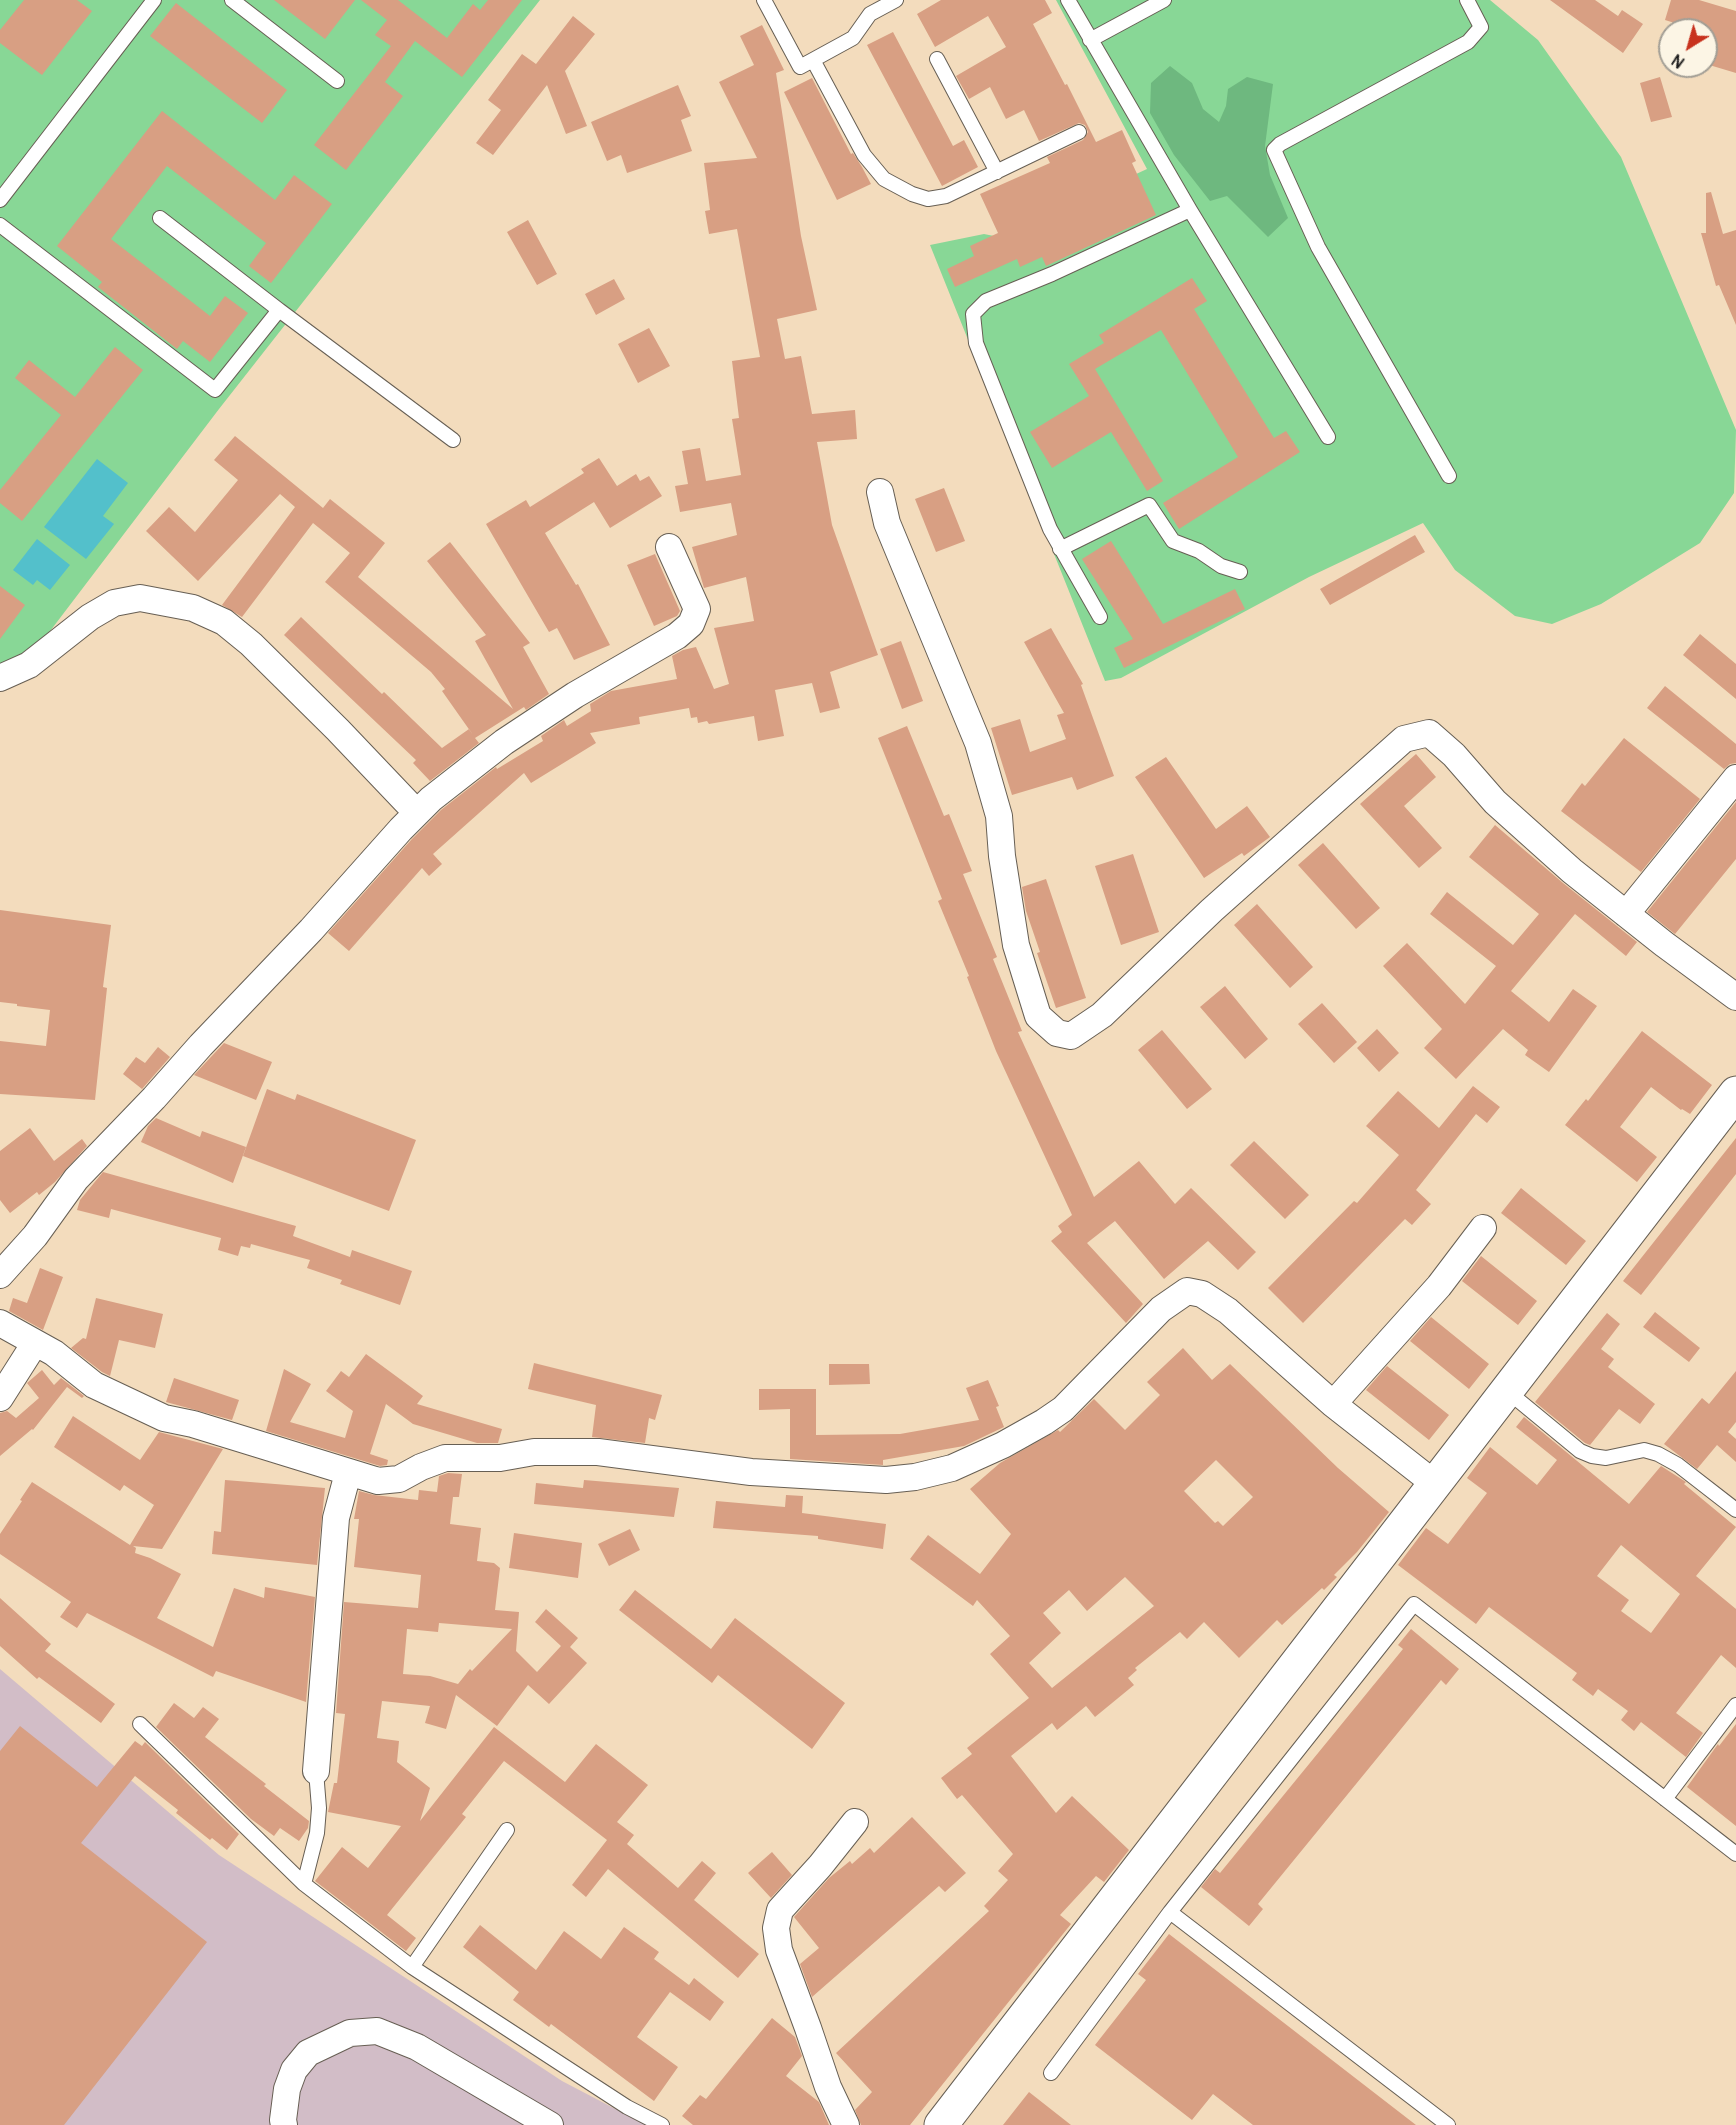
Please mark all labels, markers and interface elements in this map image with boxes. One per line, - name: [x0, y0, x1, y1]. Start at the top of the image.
- north arrow: [1658, 18, 1718, 78]
- text: N: [1668, 50, 1689, 72]

